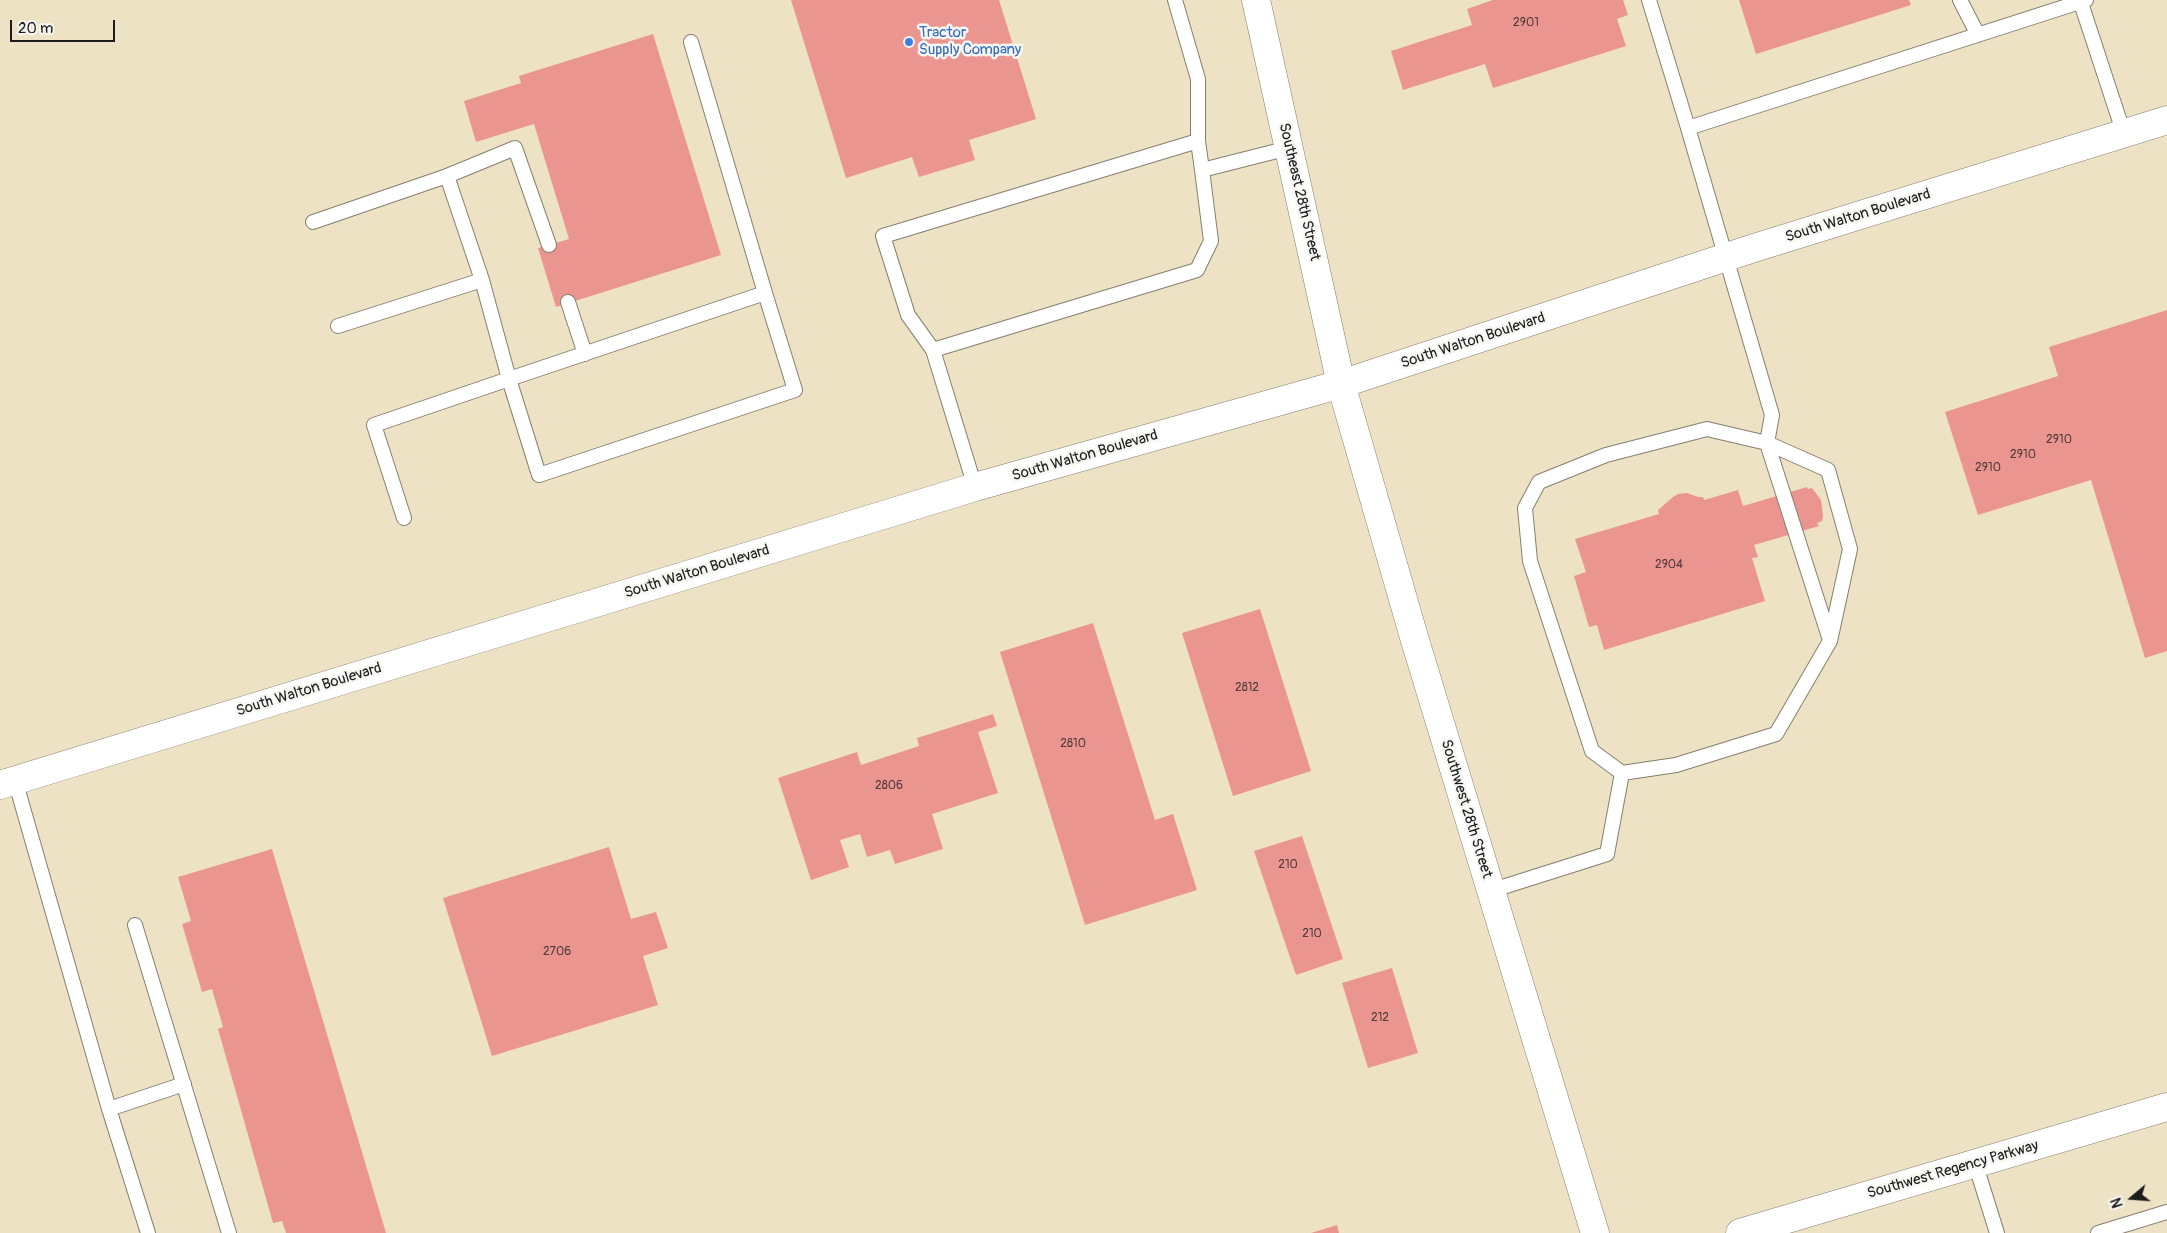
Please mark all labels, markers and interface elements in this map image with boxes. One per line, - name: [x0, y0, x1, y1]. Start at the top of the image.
- scale bar: [12, 10, 118, 42]
- house number: 2901: [1513, 16, 1539, 30]
- text: 20 m: [18, 19, 53, 38]
- place label: Tractor Supply Company: [919, 24, 1021, 59]
- marker: Tractor Supply Company: [903, 36, 915, 48]
- street label: Southeast 28th Street: [1274, 121, 1324, 263]
- street label: South Walton Boulevard: [1783, 185, 1933, 247]
- street label: South Walton Boulevard: [1398, 309, 1548, 373]
- street label: South Walton Boulevard: [1010, 427, 1160, 485]
- house number: 2910: [2046, 433, 2072, 447]
- house number: 2910: [2010, 448, 2036, 462]
- house number: 2910: [1975, 461, 2001, 475]
- street label: South Walton Boulevard: [622, 541, 772, 603]
- house number: 2904: [1655, 558, 1683, 572]
- street label: South Walton Boulevard: [234, 659, 384, 721]
- house number: 2812: [1235, 681, 1259, 695]
- house number: 2810: [1060, 737, 1086, 751]
- street label: Southwest 28th Street: [1436, 738, 1496, 880]
- house number: 2806: [875, 779, 903, 793]
- house number: 210: [1278, 858, 1298, 872]
- house number: 210: [1302, 927, 1322, 941]
- house number: 2706: [543, 945, 571, 959]
- house number: 212: [1371, 1011, 1389, 1025]
- street label: Southwest Regency Parkway: [1865, 1137, 2041, 1203]
- north arrow: [2107, 1173, 2157, 1223]
- text: N: [2108, 1196, 2127, 1210]

